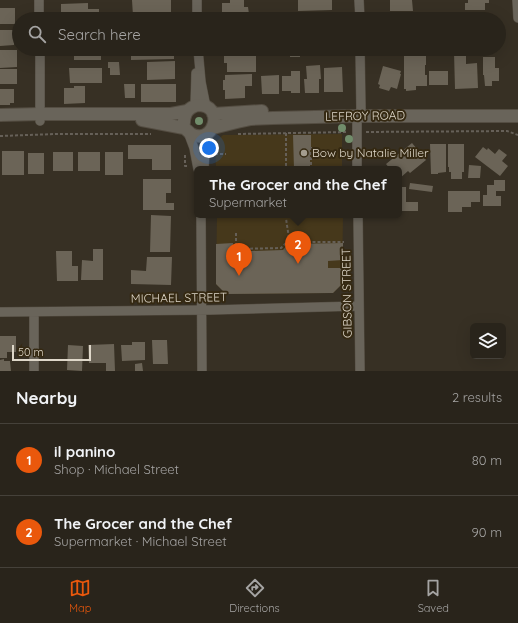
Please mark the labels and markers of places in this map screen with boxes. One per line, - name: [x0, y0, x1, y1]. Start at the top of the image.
- place label: Bow by Natalie Miller: [312, 145, 429, 160]
- marker: Bow by Natalie Miller: [299, 148, 309, 158]
- pin: 2: [285, 231, 311, 264]
- pin: 1: [226, 243, 252, 276]

